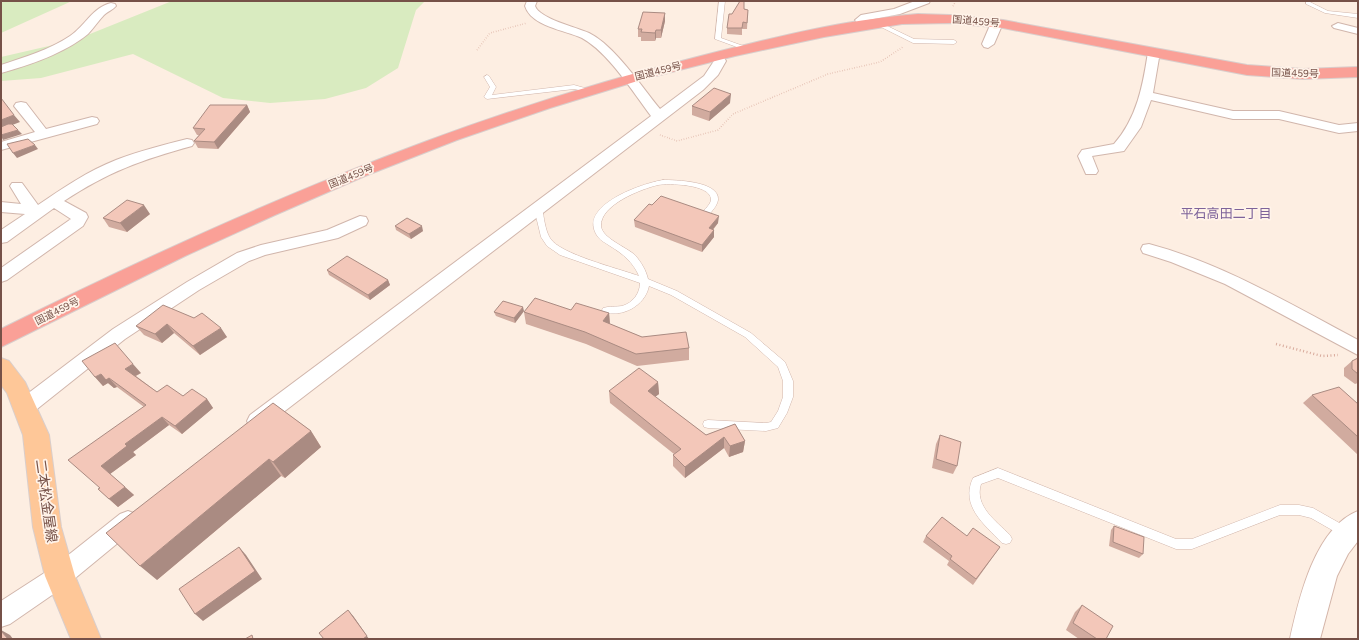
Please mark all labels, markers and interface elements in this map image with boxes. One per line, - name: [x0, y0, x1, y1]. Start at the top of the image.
- street label: 国道459号: [952, 12, 1000, 30]
- street label: 国道459号: [633, 59, 683, 83]
- street label: 国道459号: [1271, 66, 1319, 80]
- street label: 国道459号: [326, 161, 376, 191]
- district label: 平石高田二丁目: [1180, 206, 1272, 221]
- street label: 国道459号: [33, 294, 81, 328]
- street label: 二本松金屋線: [32, 458, 60, 544]

